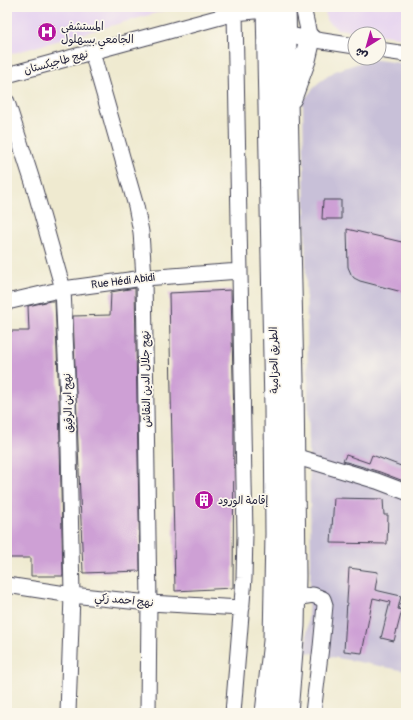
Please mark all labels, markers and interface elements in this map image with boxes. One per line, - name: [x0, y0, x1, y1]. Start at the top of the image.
- place label: المستشفى الجامعي بسهلول: [61, 20, 134, 50]
- hospital icon: المستشفى الجامعي بسهلول: [36, 21, 58, 43]
- north arrow: [347, 26, 387, 66]
- text: ش: [353, 45, 370, 62]
- street label: نهج طاجيكستان: [22, 47, 90, 78]
- street label: Rue Hédi Abidi: [90, 271, 156, 291]
- street label: الطريق الحزامية: [267, 326, 281, 394]
- street label: نهج جلال الدين النقاش: [139, 331, 154, 427]
- street label: نهج ابن الرقيق: [60, 373, 77, 433]
- building icon: إقامة الورود: [193, 489, 215, 511]
- place label: إقامة الورود: [218, 494, 268, 508]
- street label: نهج احمد زكي: [93, 590, 154, 614]

